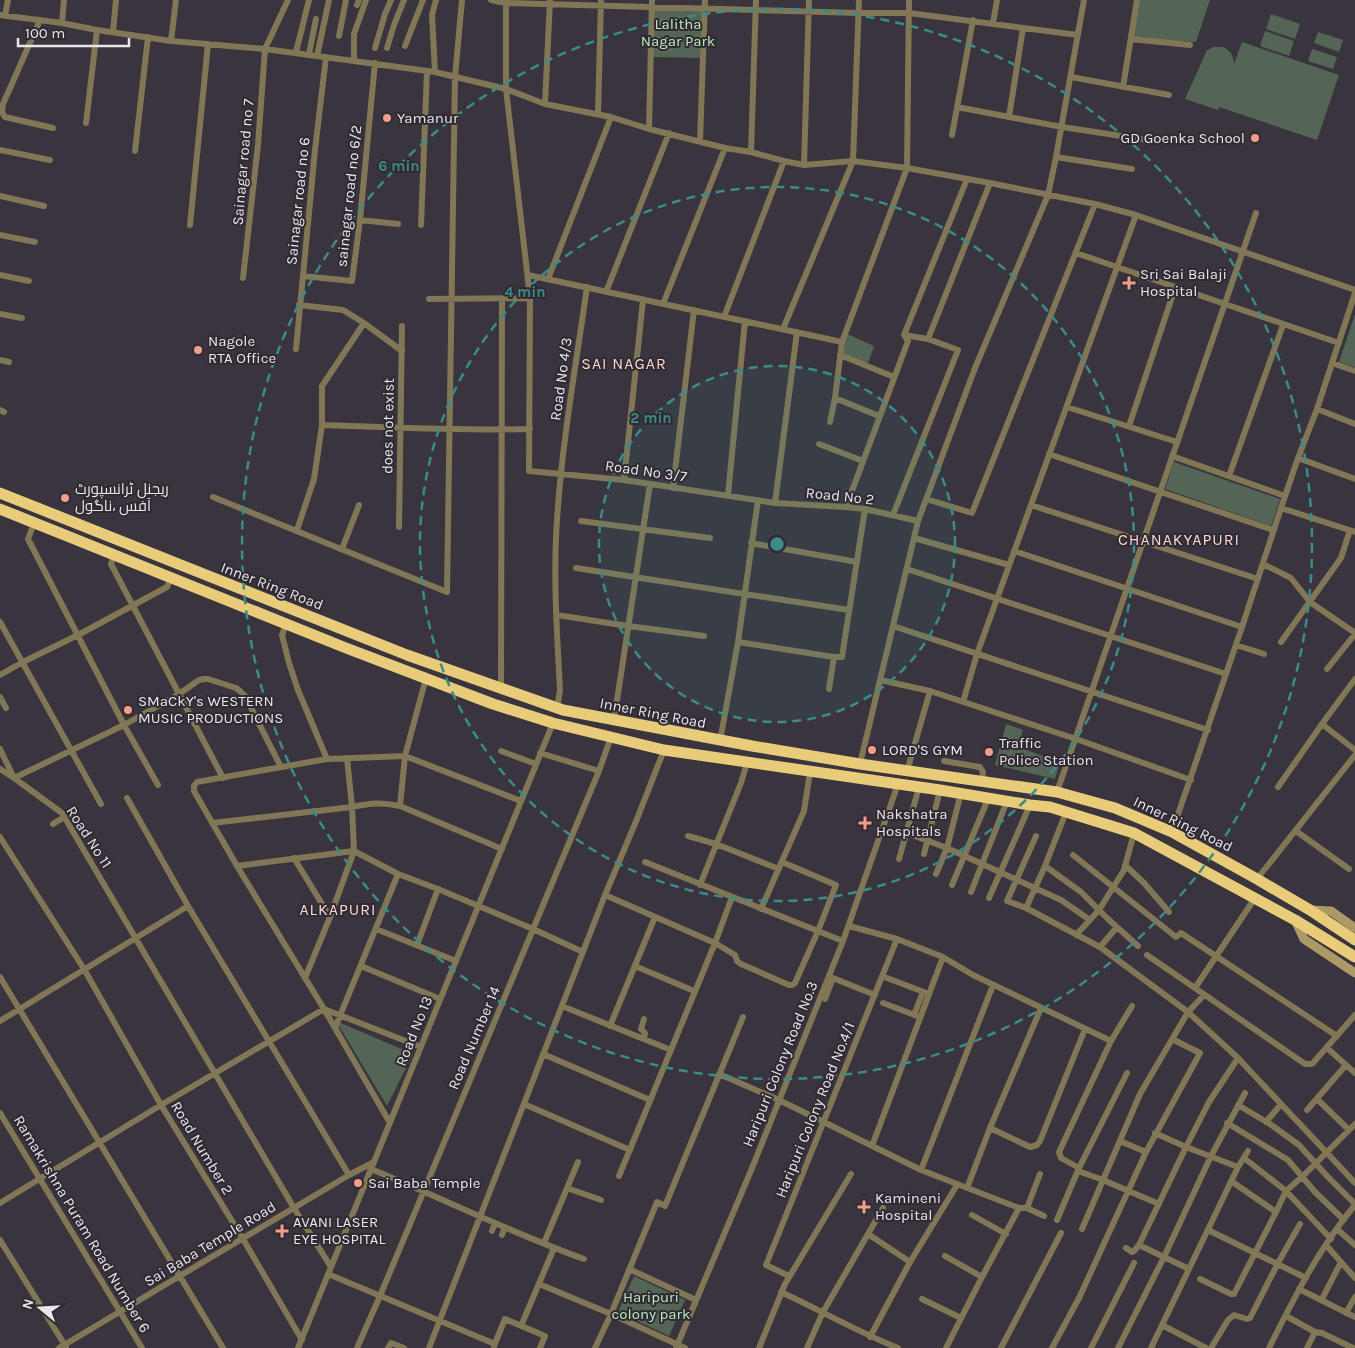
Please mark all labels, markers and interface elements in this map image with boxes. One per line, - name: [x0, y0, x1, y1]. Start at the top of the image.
- scale bar: [18, 15, 129, 47]
- park label: Lalitha Nagar Park: [641, 15, 715, 50]
- text: 100 m: [25, 24, 65, 42]
- street label: Sainagar road no 7: [228, 98, 258, 226]
- place label: Yamanur: [397, 109, 459, 127]
- marker: Yamanur: [381, 112, 393, 124]
- street label: sainagar road no 6/2: [333, 124, 365, 268]
- place label: GD Goenka School: [1121, 129, 1245, 147]
- marker: GD Goenka School: [1249, 132, 1261, 144]
- street label: Sainagar road no 6: [282, 136, 314, 266]
- text: 6 min: [378, 157, 420, 175]
- place label: Sri Sai Balaji Hospital: [1140, 265, 1227, 300]
- marker: Sri Sai Balaji Hospital: [1122, 276, 1136, 290]
- text: 4 min: [504, 283, 546, 301]
- place label: Nagole RTA Office: [208, 332, 276, 367]
- street label: Road No 4/3: [546, 336, 576, 422]
- marker: Nagole RTA Office: [192, 344, 204, 356]
- district label: SAI NAGAR: [581, 354, 667, 373]
- street label: does not exist: [378, 377, 398, 474]
- text: 2 min: [630, 409, 672, 427]
- street label: Road No 3/7: [604, 456, 688, 486]
- place label: ریجنل ٹرانسپورٹ آفس ،ناگول: [75, 480, 169, 516]
- street label: Road No 2: [805, 483, 875, 509]
- marker: ریجنل ٹرانسپورٹ آفس ،ناگول: [59, 492, 71, 504]
- district label: CHANAKYAPURI: [1118, 530, 1240, 549]
- centre of rings: [768, 535, 786, 553]
- street label: Inner Ring Road: [218, 558, 326, 614]
- place label: SMaCkY's WESTERN MUSIC PRODUCTIONS: [138, 692, 283, 727]
- street label: Inner Ring Road: [598, 694, 708, 732]
- marker: SMaCkY's WESTERN MUSIC PRODUCTIONS: [122, 704, 134, 716]
- place label: Traffic Police Station: [999, 734, 1094, 769]
- place label: LORD'S GYM: [882, 741, 963, 759]
- marker: LORD'S GYM: [866, 744, 878, 756]
- marker: Traffic Police Station: [983, 746, 995, 758]
- street label: Inner Ring Road: [1130, 792, 1236, 856]
- street label: Road No 11: [62, 803, 116, 871]
- place label: Nakshatra Hospitals: [876, 805, 947, 840]
- marker: Nakshatra Hospitals: [858, 816, 872, 830]
- district label: ALKAPURI: [299, 900, 377, 919]
- street label: Haripuri Colony Road No.3: [739, 979, 821, 1149]
- street label: Road Number 14: [444, 983, 504, 1092]
- street label: Road No 13: [392, 993, 436, 1069]
- street label: Haripuri Colony Road No.4/1: [771, 1020, 859, 1200]
- street label: Road Number 2: [167, 1098, 237, 1198]
- street label: Ramakrishna Puram Road Number 6: [10, 1112, 154, 1336]
- place label: Sai Baba Temple: [368, 1174, 480, 1192]
- marker: Sai Baba Temple: [352, 1177, 364, 1189]
- place label: Kamineni Hospital: [875, 1189, 941, 1224]
- street label: Sai Baba Temple Road: [141, 1198, 279, 1290]
- marker: Kamineni Hospital: [857, 1200, 871, 1214]
- place label: AVANI LASER EYE HOSPITAL: [293, 1213, 385, 1248]
- marker: AVANI LASER EYE HOSPITAL: [275, 1224, 289, 1238]
- north arrow: [15, 1283, 65, 1333]
- park label: Haripuri colony park: [612, 1288, 690, 1323]

